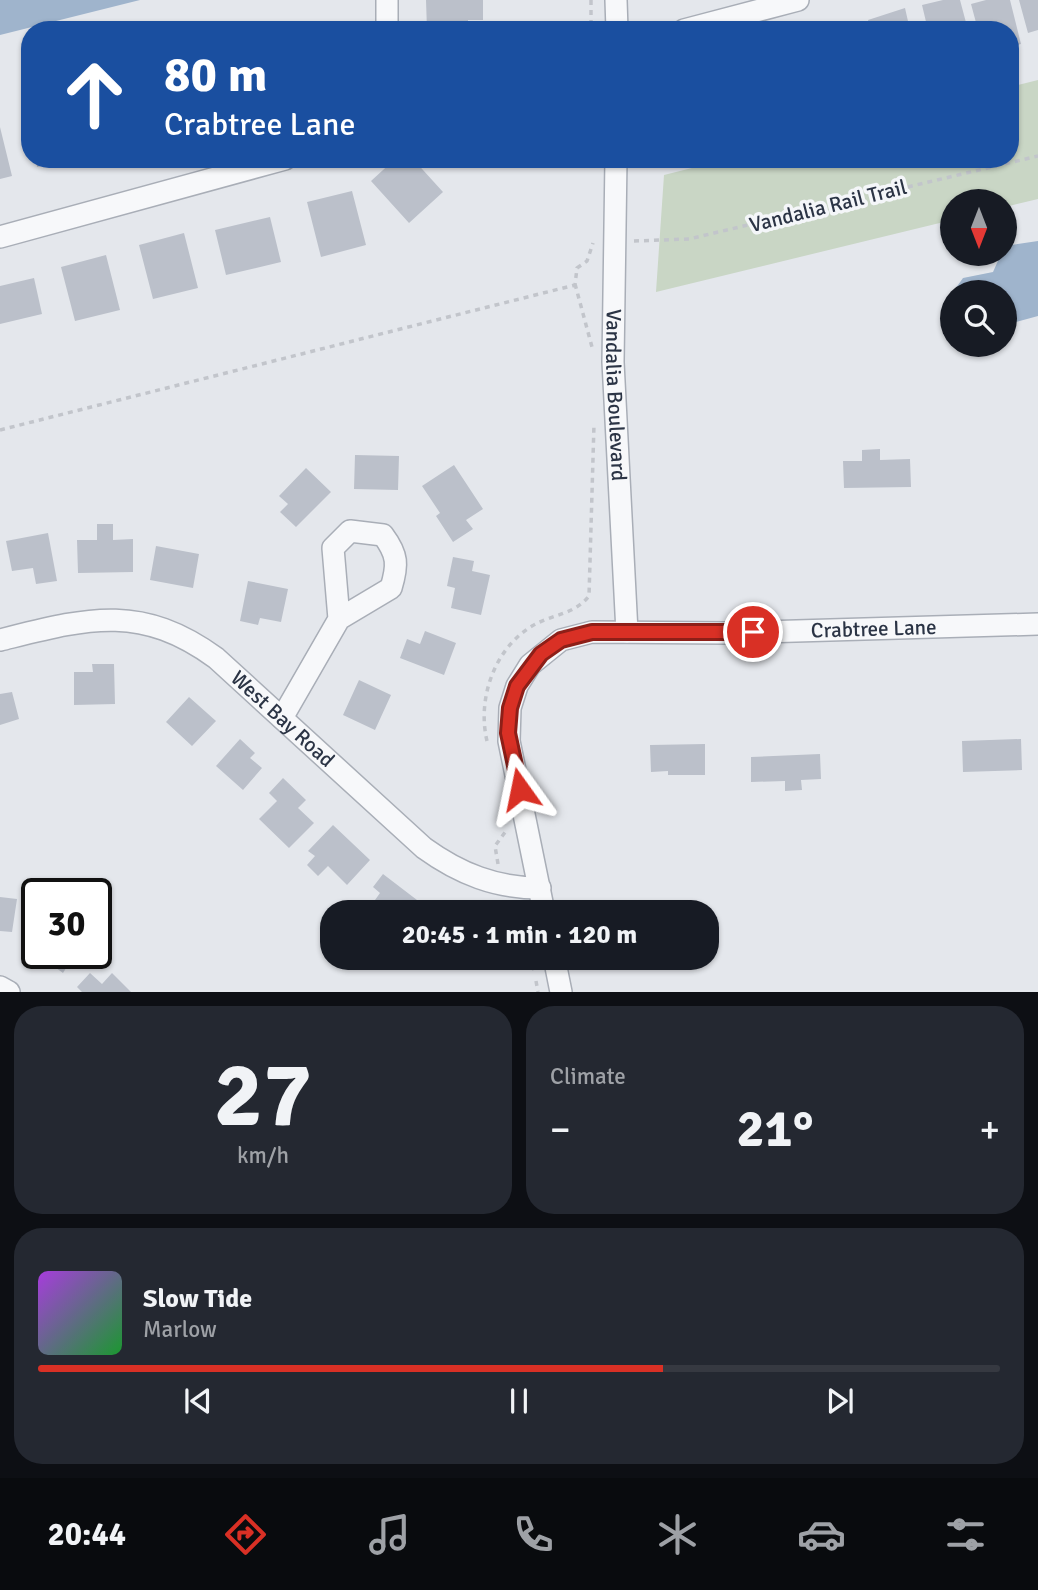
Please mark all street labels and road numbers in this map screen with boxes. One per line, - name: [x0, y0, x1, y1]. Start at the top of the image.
- street label: Vandalia Rail Trail: [747, 174, 909, 238]
- street label: Vandalia Boulevard: [600, 309, 632, 482]
- street label: Crabtree Lane: [811, 614, 937, 644]
- street label: West Bay Road: [225, 665, 340, 773]

